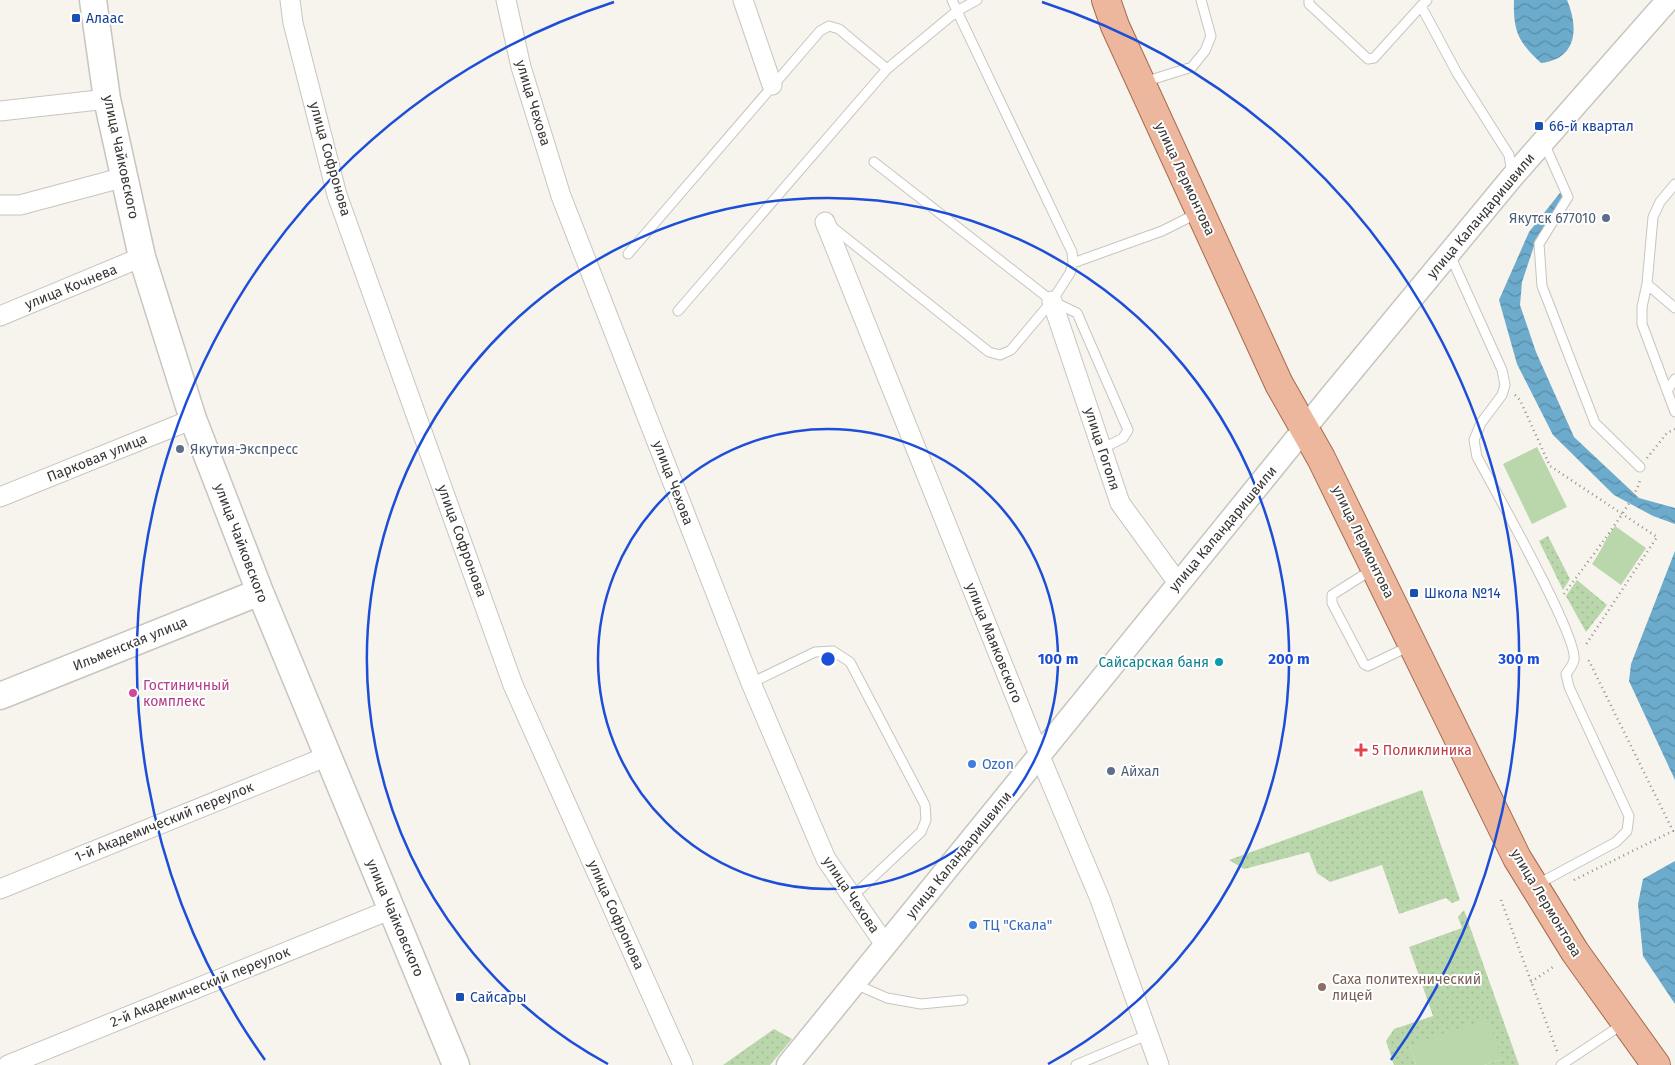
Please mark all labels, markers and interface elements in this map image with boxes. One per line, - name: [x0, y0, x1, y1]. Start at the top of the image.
- place label: Алаас: [86, 10, 124, 27]
- marker: Алаас: [70, 12, 82, 24]
- street label: улица Чехова: [512, 58, 554, 148]
- street label: улица Чайковского: [100, 93, 142, 221]
- street label: улица Софронова: [306, 100, 354, 218]
- place label: 66-й квартал: [1549, 118, 1634, 135]
- street label: улица Лермонтова: [1151, 120, 1219, 238]
- marker: 66-й квартал: [1533, 120, 1545, 132]
- street label: улица Каландаришвили: [1424, 150, 1538, 282]
- place label: Якутск 677010: [1509, 210, 1596, 227]
- marker: Якутск 677010: [1600, 212, 1612, 224]
- street label: улица Кочнева: [22, 261, 120, 313]
- street label: улица Гоголя: [1081, 405, 1123, 493]
- street label: Парковая улица: [44, 430, 150, 486]
- street label: улица Чехова: [649, 438, 697, 528]
- place label: Якутия-Экспресс: [190, 441, 299, 458]
- marker: Якутия-Экспресс: [174, 443, 186, 455]
- street label: улица Каландаришвили: [1166, 463, 1280, 595]
- street label: улица Чайковского: [210, 481, 272, 605]
- street label: улица Софронова: [434, 483, 490, 599]
- street label: улица Лермонтова: [1328, 483, 1398, 601]
- street label: улица Маяковского: [962, 581, 1026, 705]
- place label: Школа №14: [1424, 585, 1501, 602]
- marker: Школа №14: [1408, 587, 1420, 599]
- street label: Ильменская улица: [70, 613, 190, 675]
- centre of rings: [819, 650, 837, 668]
- text: 100 m: [1038, 650, 1078, 668]
- text: 200 m: [1268, 650, 1310, 668]
- text: 300 m: [1497, 650, 1540, 668]
- place label: Сайсарская баня: [1098, 654, 1209, 671]
- marker: Сайсарская баня: [1213, 656, 1225, 668]
- place label: Гостиничный комплекс: [143, 677, 230, 710]
- marker: Гостиничный комплекс: [127, 687, 139, 699]
- place label: 5 Поликлиника: [1372, 742, 1472, 759]
- marker: 5 Поликлиника: [1354, 743, 1368, 757]
- place label: Ozon: [982, 756, 1014, 773]
- marker: Ozon: [966, 758, 978, 770]
- place label: Айхал: [1121, 763, 1160, 780]
- marker: Айхал: [1105, 765, 1117, 777]
- street label: 1-й Академический переулок: [72, 778, 257, 866]
- street label: улица Каландаришвили: [903, 788, 1015, 922]
- street label: улица Лермонтова: [1507, 846, 1585, 960]
- street label: улица Чехова: [819, 853, 883, 937]
- street label: улица Чайковского: [363, 857, 427, 979]
- street label: улица Софронова: [584, 858, 648, 972]
- place label: ТЦ "Скала": [983, 917, 1052, 934]
- marker: ТЦ "Скала": [967, 919, 979, 931]
- street label: 2-й Академический переулок: [108, 943, 293, 1031]
- place label: Саха политехнический лицей: [1332, 971, 1481, 1004]
- marker: Саха политехнический лицей: [1316, 981, 1328, 993]
- place label: Сайсары: [470, 989, 526, 1006]
- marker: Сайсары: [454, 991, 466, 1003]

